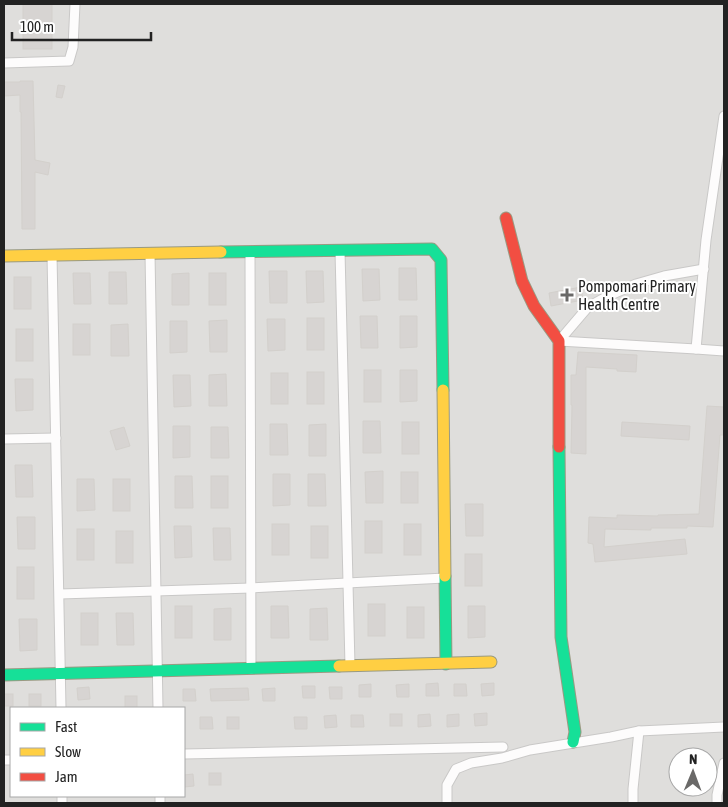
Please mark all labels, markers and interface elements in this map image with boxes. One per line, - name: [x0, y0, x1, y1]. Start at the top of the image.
- scale bar: [12, 10, 151, 42]
- text: 100 m: [20, 18, 54, 35]
- place label: Pompomari Primary Health Centre: [578, 277, 696, 313]
- marker: Pompomari Primary Health Centre: [560, 288, 574, 302]
- legend: [10, 707, 185, 797]
- text: Fast: [55, 718, 77, 735]
- text: Slow: [55, 743, 81, 760]
- north arrow: [668, 747, 718, 797]
- text: N: [689, 751, 697, 767]
- text: Jam: [55, 768, 78, 785]

